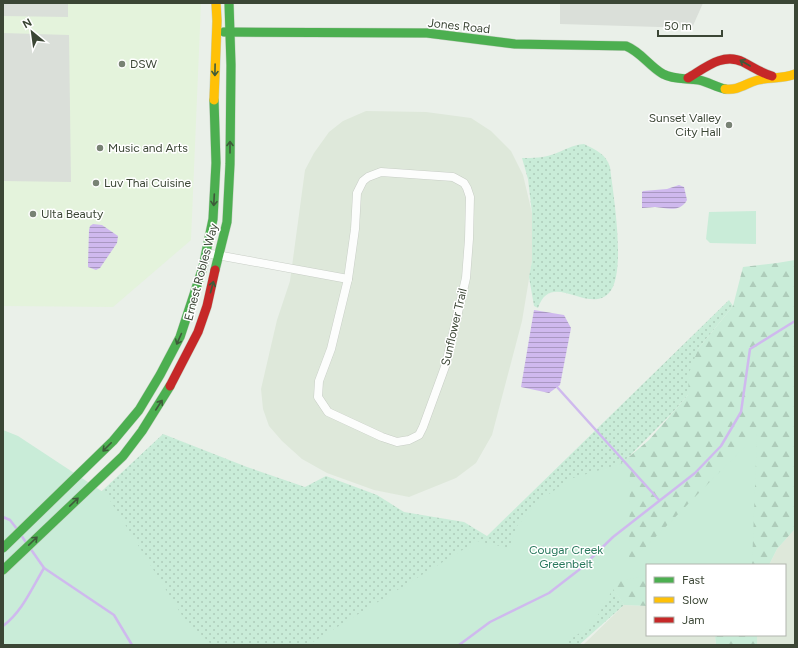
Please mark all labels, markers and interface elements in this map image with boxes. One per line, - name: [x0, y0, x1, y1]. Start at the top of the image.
- north arrow: [12, 12, 52, 52]
- scale bar: [658, 12, 722, 38]
- text: N: [21, 16, 34, 31]
- street label: Jones Road: [427, 16, 491, 36]
- text: 50 m: [664, 19, 692, 33]
- place label: DSW: [130, 57, 158, 71]
- marker: DSW: [117, 59, 127, 69]
- one-way arrow: [739, 59, 751, 67]
- one-way arrow: [211, 63, 219, 76]
- place label: Sunset Valley City Hall: [649, 111, 722, 139]
- marker: Sunset Valley City Hall: [724, 120, 734, 130]
- place label: Music and Arts: [108, 141, 188, 155]
- one-way arrow: [226, 141, 234, 154]
- marker: Music and Arts: [95, 143, 105, 153]
- place label: Luv Thai Cuisine: [104, 176, 192, 190]
- marker: Luv Thai Cuisine: [91, 178, 101, 188]
- one-way arrow: [211, 193, 218, 206]
- place label: Ulta Beauty: [41, 207, 104, 221]
- marker: Ulta Beauty: [28, 209, 38, 219]
- street label: Ernest Robles Way: [181, 221, 221, 322]
- one-way arrow: [209, 280, 216, 293]
- street label: Sunflower Trail: [438, 287, 470, 367]
- one-way arrow: [175, 333, 182, 345]
- one-way arrow: [155, 400, 163, 411]
- one-way arrow: [102, 442, 112, 451]
- one-way arrow: [69, 498, 79, 507]
- one-way arrow: [28, 537, 38, 546]
- park label: Cougar Creek Greenbelt: [529, 543, 603, 571]
- legend: [646, 564, 786, 636]
- text: Fast: [682, 573, 705, 587]
- text: Slow: [682, 593, 709, 607]
- text: Jam: [682, 613, 705, 627]

